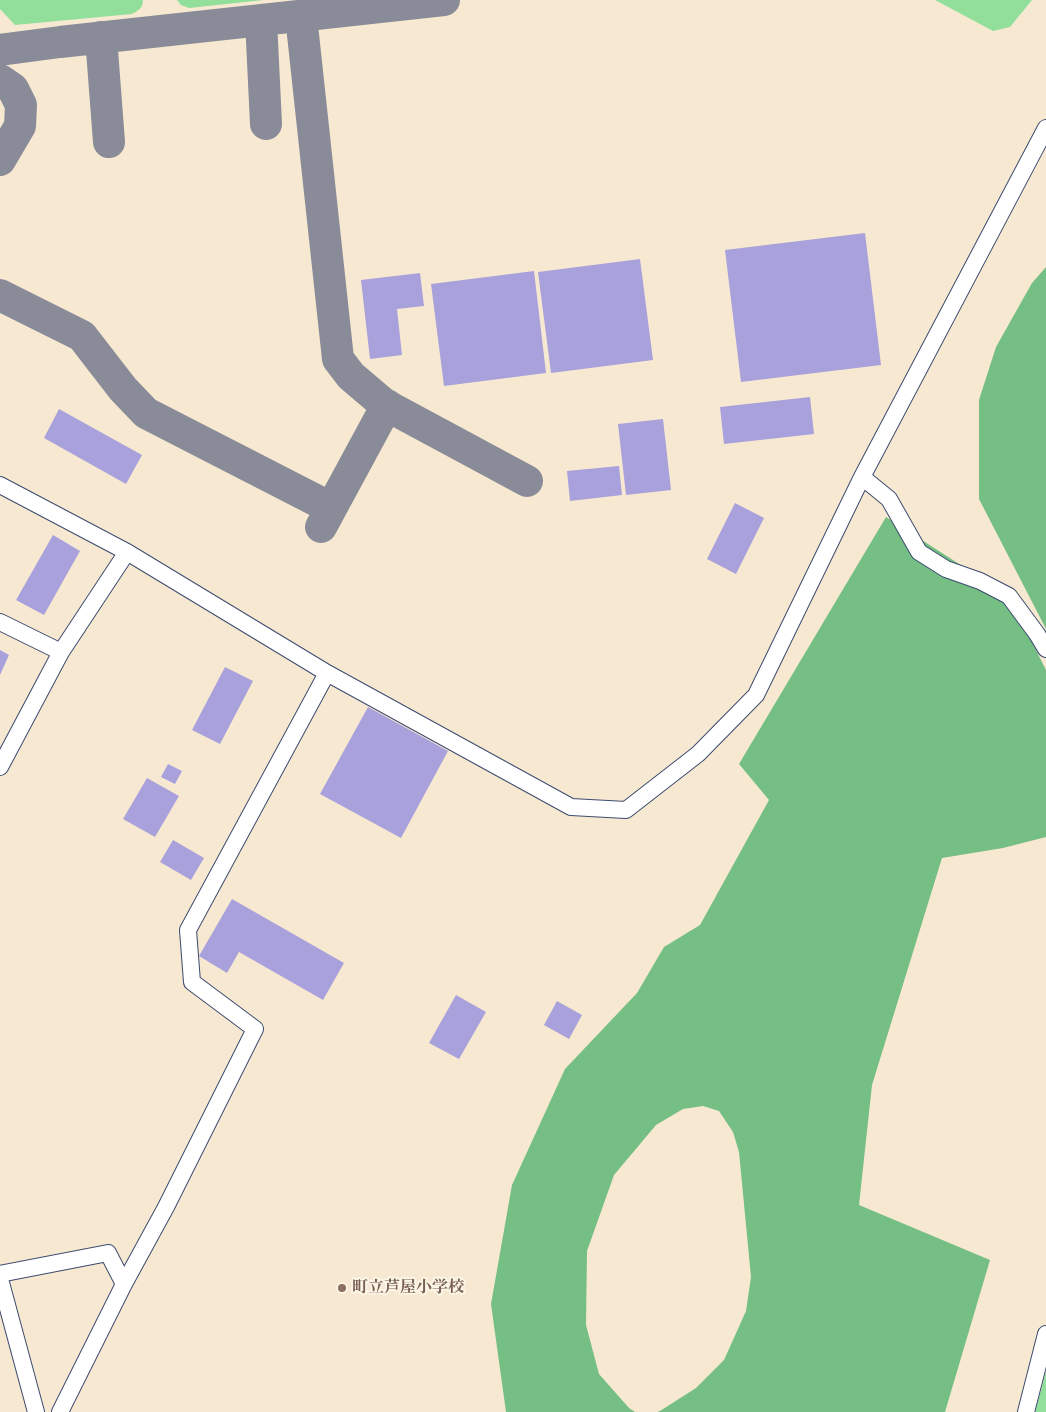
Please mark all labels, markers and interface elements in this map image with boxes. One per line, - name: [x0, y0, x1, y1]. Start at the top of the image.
- place label: 町立芦屋小学校: [352, 1278, 464, 1298]
- marker: 町立芦屋小学校: [336, 1282, 348, 1294]

